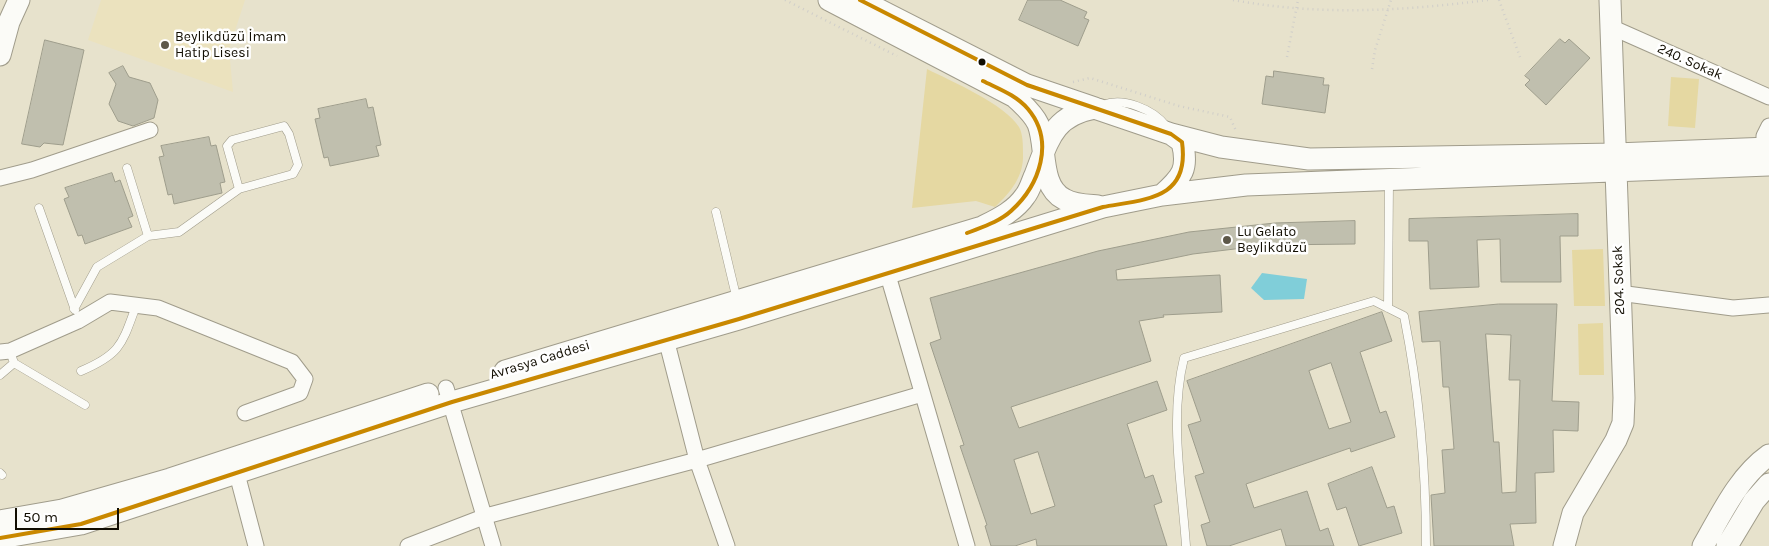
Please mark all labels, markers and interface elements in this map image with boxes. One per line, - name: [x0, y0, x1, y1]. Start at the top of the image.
- place label: Beylikdüzü İmam Hatip Lisesi: [175, 29, 286, 62]
- marker: Beylikdüzü İmam Hatip Lisesi: [159, 39, 171, 51]
- street label: 240. Sokak: [1655, 40, 1725, 84]
- unlabelled marker: [977, 57, 987, 67]
- place label: Lu Gelato Beylikdüzü: [1237, 224, 1307, 256]
- marker: Lu Gelato Beylikdüzü: [1221, 234, 1233, 246]
- street label: 204. Sokak: [1609, 245, 1629, 315]
- street label: Avrasya Caddesi: [488, 337, 592, 383]
- scale bar: [18, 498, 121, 530]
- text: 50 m: [23, 508, 58, 526]

